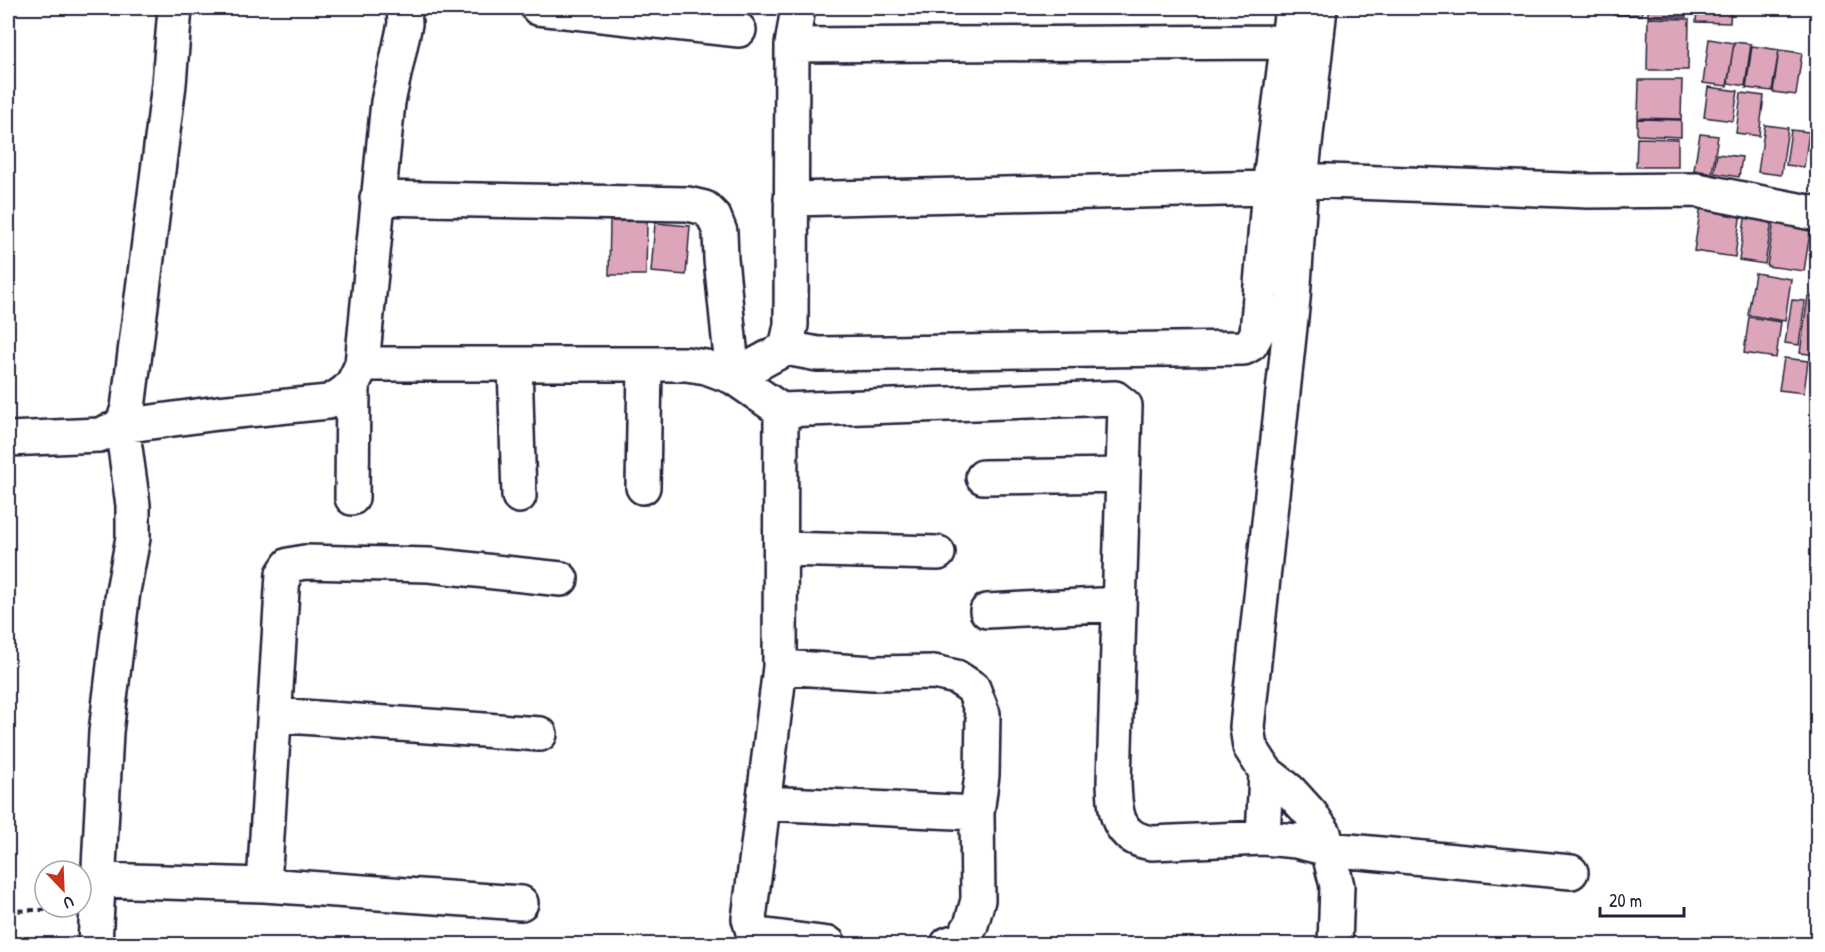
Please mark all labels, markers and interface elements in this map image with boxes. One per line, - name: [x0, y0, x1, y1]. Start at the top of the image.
- north arrow: [33, 859, 93, 919]
- scale bar: [1600, 880, 1684, 918]
- text: 20 m: [1609, 888, 1642, 913]
- text: U: [60, 891, 77, 915]

